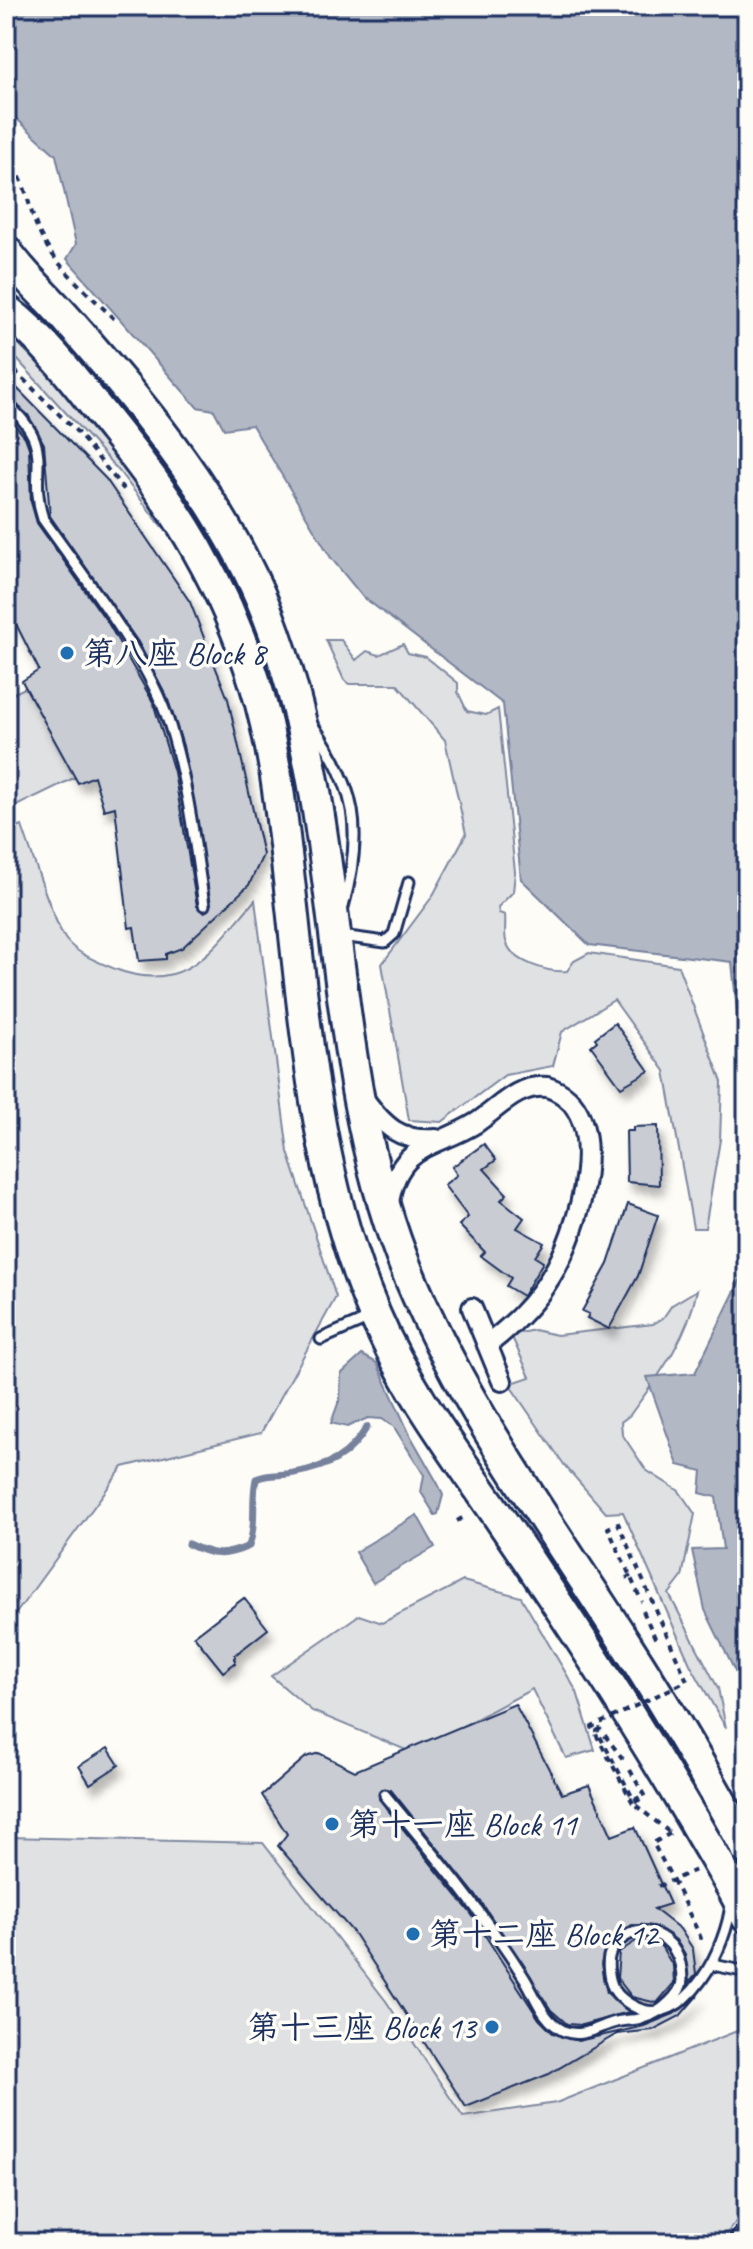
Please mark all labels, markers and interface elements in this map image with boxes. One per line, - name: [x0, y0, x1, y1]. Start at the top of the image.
- place label: 第八座 Block 8: [83, 633, 268, 674]
- marker: 第八座 Block 8: [58, 644, 76, 662]
- place label: 第十一座 Block 11: [348, 1804, 578, 1845]
- marker: 第十一座 Block 11: [323, 1815, 341, 1833]
- place label: 第十二座 Block 12: [429, 1914, 660, 1955]
- marker: 第十二座 Block 12: [404, 1925, 422, 1943]
- place label: 第十三座 Block 13: [247, 2007, 479, 2048]
- marker: 第十三座 Block 13: [483, 2018, 501, 2036]

